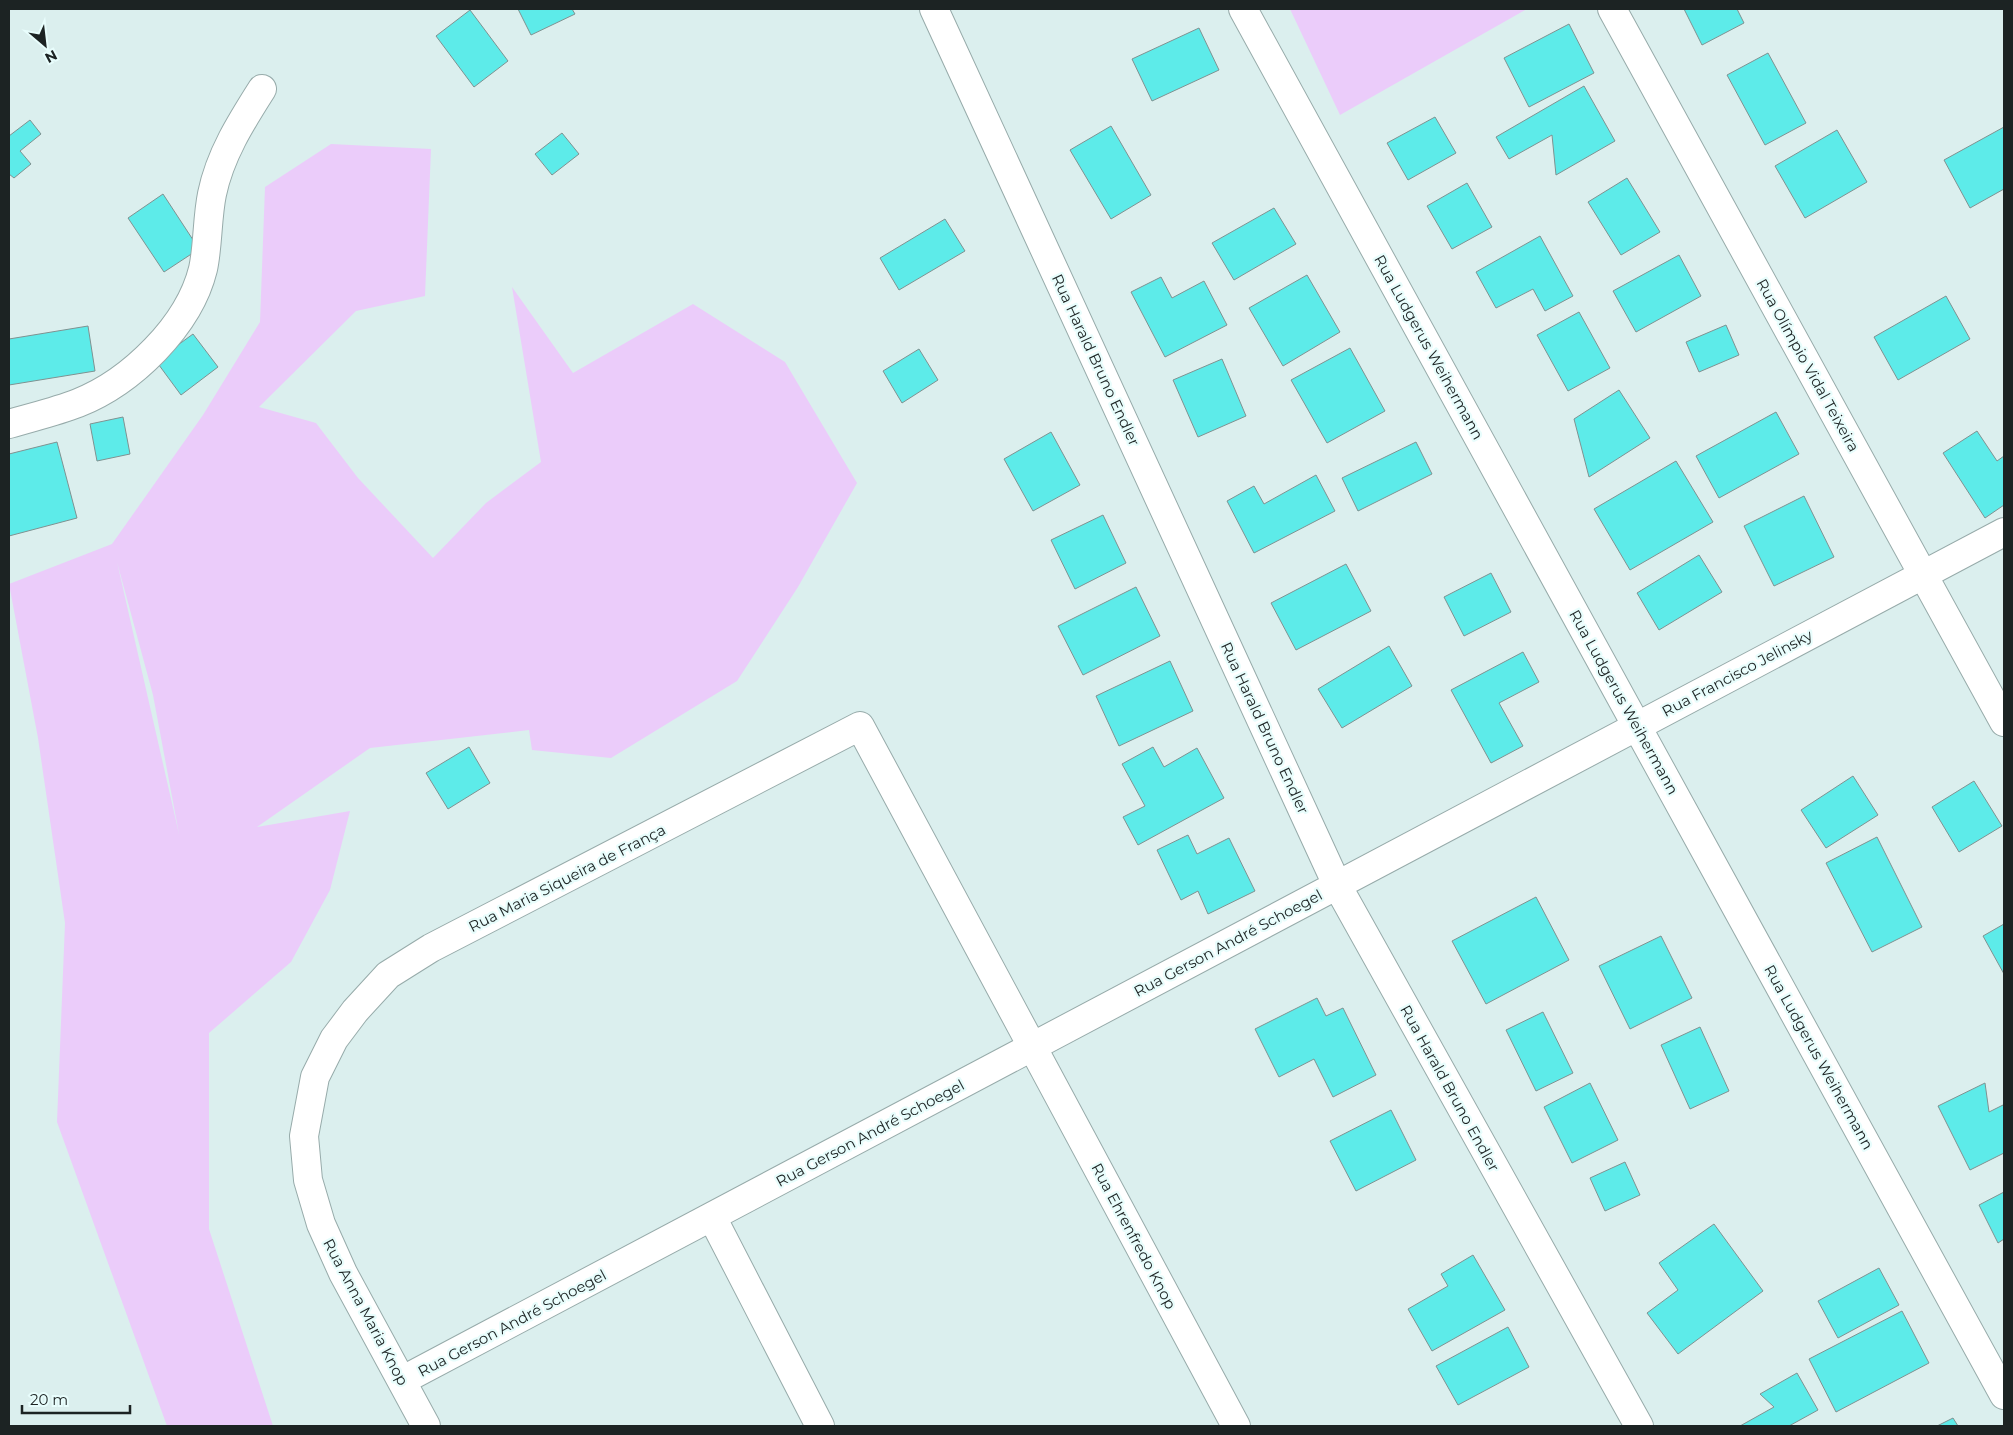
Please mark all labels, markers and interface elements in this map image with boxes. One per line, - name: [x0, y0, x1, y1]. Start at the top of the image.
- north arrow: [20, 20, 70, 70]
- text: N: [42, 46, 60, 67]
- street label: Rua Ludgerus Weihermann: [1370, 251, 1488, 443]
- street label: Rua Harald Bruno Endler: [1048, 271, 1144, 449]
- street label: Rua Olímpio Vidal Teixeira: [1752, 275, 1864, 455]
- street label: Rua Ludgerus Weihermann: [1565, 606, 1683, 798]
- street label: Rua Francisco Jelinsky: [1659, 625, 1816, 721]
- street label: Rua Harald Bruno Endler: [1217, 639, 1313, 817]
- street label: Rua Maria Siqueira de França: [465, 820, 669, 936]
- street label: Rua Gerson André Schoegel: [1131, 885, 1325, 1001]
- street label: Rua Ludgerus Weihermann: [1760, 961, 1878, 1153]
- street label: Rua Harald Bruno Endler: [1396, 1001, 1504, 1175]
- street label: Rua Gerson André Schoegel: [773, 1075, 967, 1191]
- street label: Rua Ehrenfredo Knop: [1087, 1160, 1181, 1312]
- street label: Rua Anna Maria Knop: [319, 1235, 413, 1389]
- street label: Rua Gerson André Schoegel: [415, 1265, 609, 1381]
- scale bar: [22, 1382, 130, 1414]
- text: 20 m: [30, 1390, 68, 1409]

